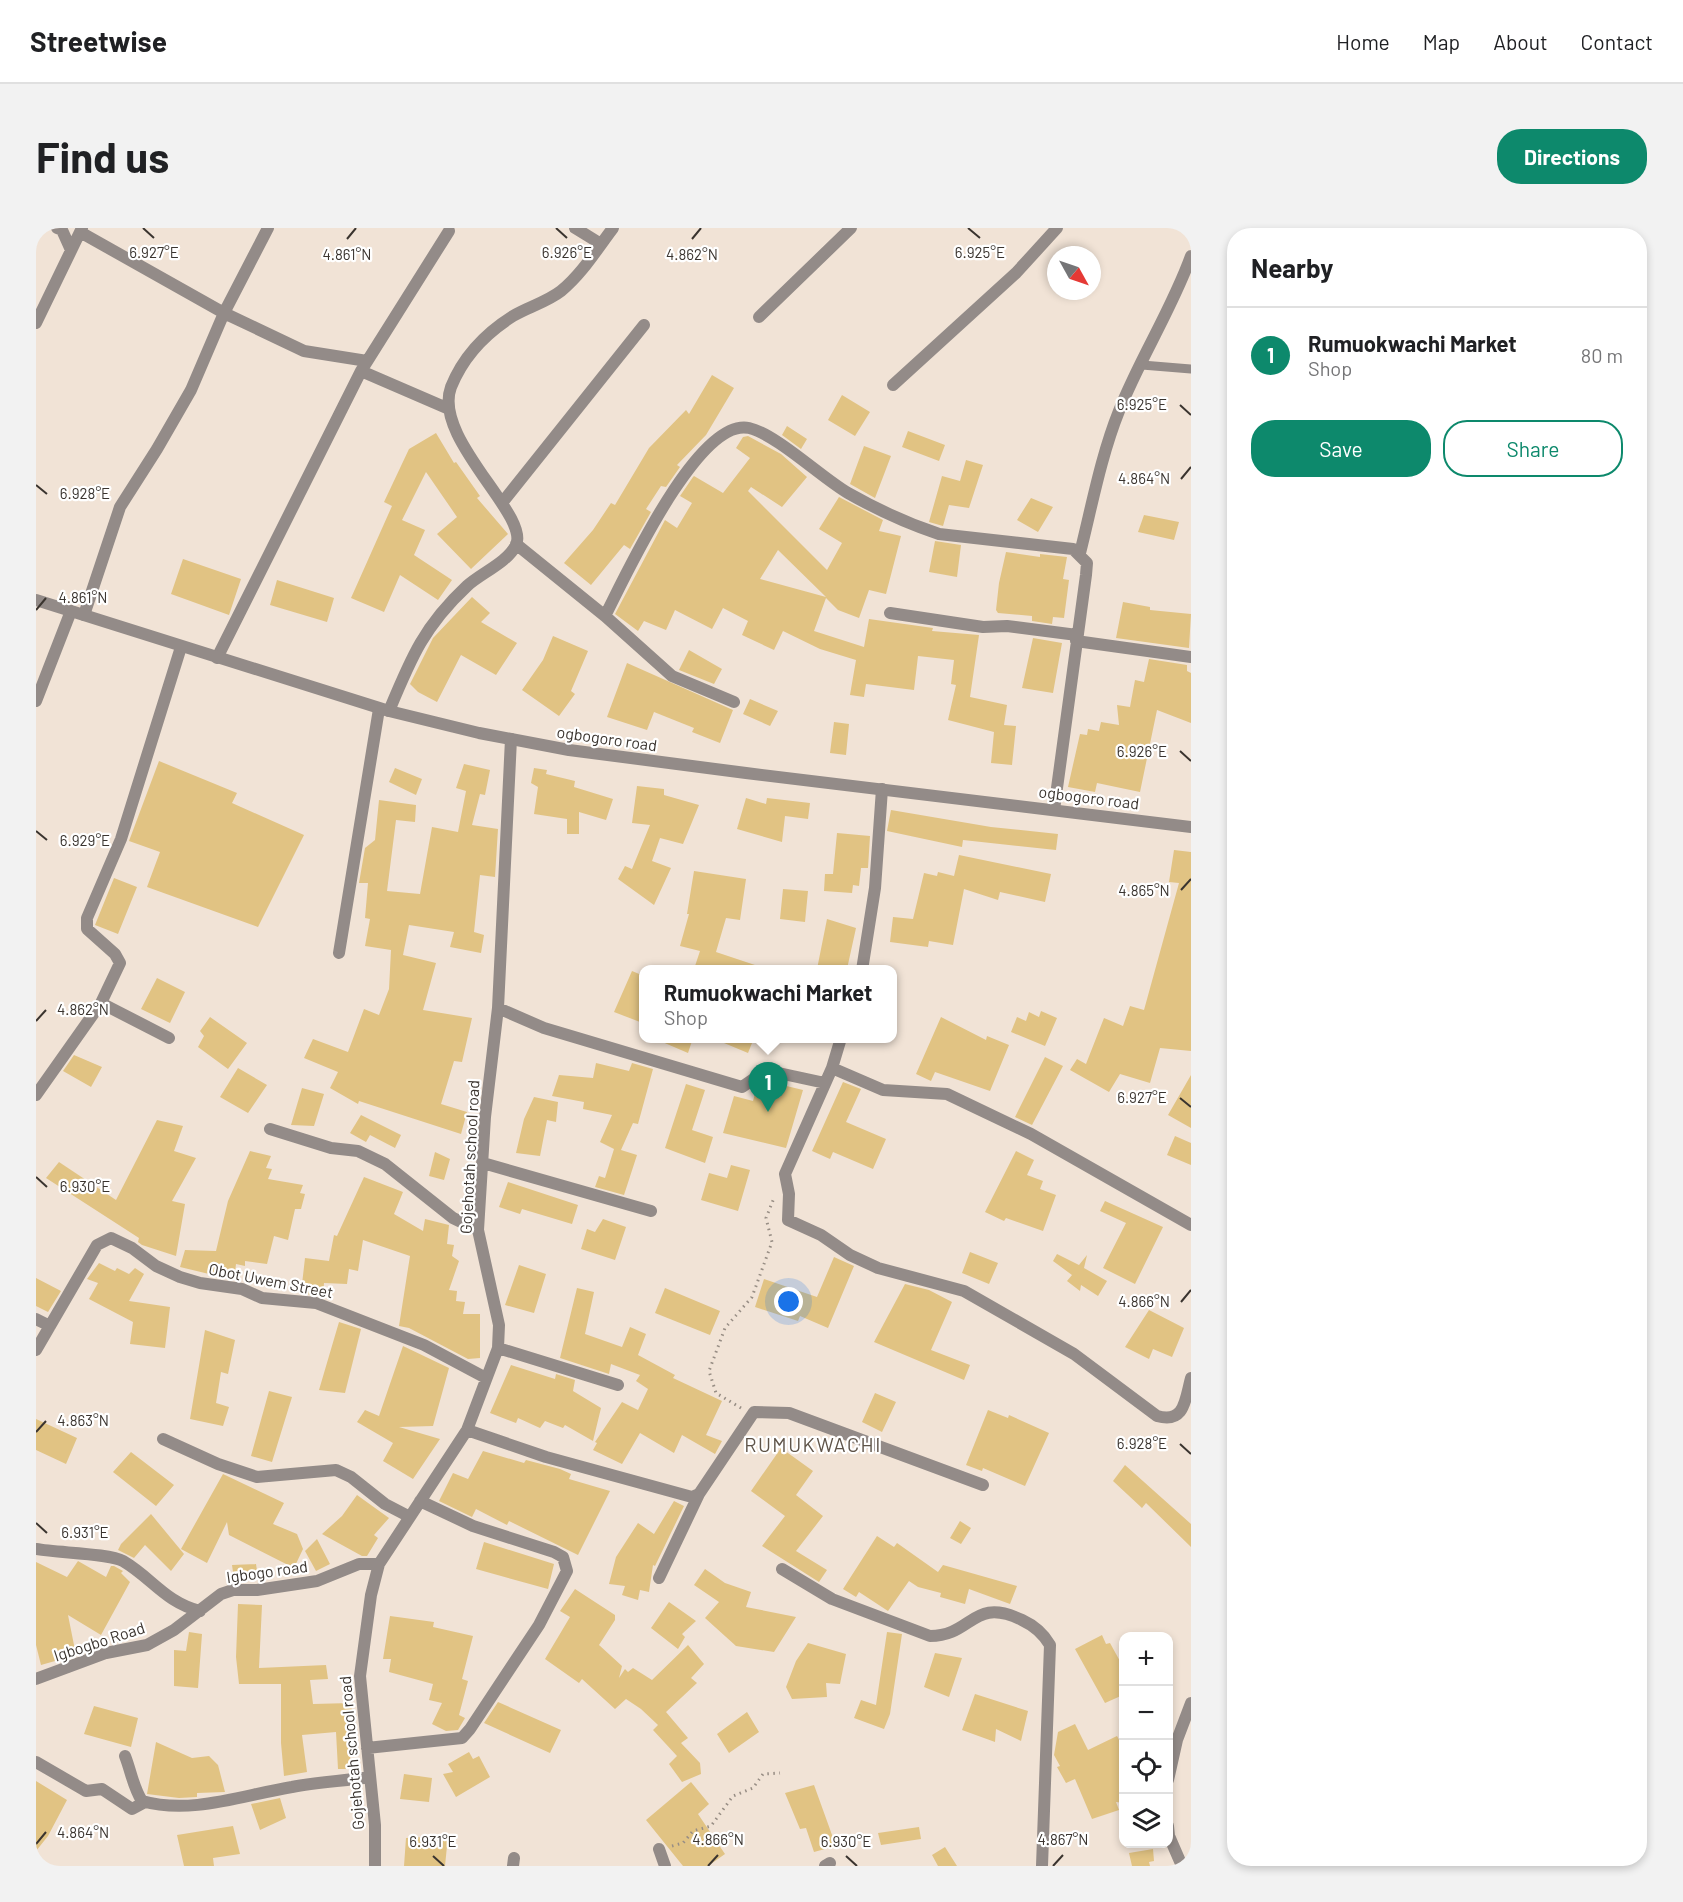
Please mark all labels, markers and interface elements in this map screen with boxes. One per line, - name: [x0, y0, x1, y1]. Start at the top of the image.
- text: Streetwise: [30, 24, 167, 58]
- text: Home: [1336, 29, 1390, 54]
- text: Map: [1423, 29, 1460, 54]
- text: About: [1493, 29, 1548, 54]
- text: Contact: [1581, 29, 1653, 54]
- button: Directions: [1497, 129, 1647, 184]
- text: Find us: [36, 131, 169, 181]
- text: 6.927°E: [129, 243, 179, 261]
- text: 6.926°E: [542, 243, 592, 261]
- text: 6.925°E: [955, 243, 1005, 261]
- text: 4.861°N: [323, 245, 371, 263]
- text: 4.862°N: [666, 245, 718, 263]
- north arrow: [1047, 246, 1101, 300]
- text: Nearby: [1251, 252, 1333, 283]
- text: Rumuokwachi Market: [1308, 330, 1517, 356]
- text: 1: [1267, 343, 1274, 367]
- text: 80 m: [1581, 343, 1623, 367]
- text: Shop: [1308, 356, 1352, 380]
- text: 6.925°E: [1117, 395, 1167, 413]
- button: Save: [1251, 420, 1431, 477]
- button: Share: [1443, 420, 1623, 477]
- text: 4.864°N: [1118, 469, 1170, 487]
- text: 6.928°E: [60, 484, 110, 502]
- text: 4.861°N: [59, 588, 107, 606]
- street label: ogbogoro road: [556, 722, 658, 754]
- text: 6.926°E: [1117, 742, 1167, 760]
- street label: ogbogoro road: [1038, 781, 1140, 813]
- text: 6.929°E: [60, 831, 110, 849]
- text: 4.865°N: [1118, 881, 1170, 899]
- popup: [639, 965, 897, 1043]
- text: Rumuokwachi Market: [664, 979, 872, 1005]
- text: 4.862°N: [57, 1000, 109, 1018]
- text: Shop: [664, 1005, 708, 1029]
- pin: 1: [748, 1062, 788, 1112]
- street label: Gojehotah school road: [455, 1080, 483, 1234]
- text: 6.927°E: [1117, 1088, 1167, 1106]
- text: 6.930°E: [60, 1177, 110, 1195]
- street label: Obot Uwem Street: [207, 1259, 335, 1301]
- your location: [774, 1287, 803, 1316]
- text: 4.866°N: [1118, 1292, 1170, 1310]
- text: 4.863°N: [57, 1411, 109, 1429]
- district label: RUMUKWACHI: [744, 1432, 882, 1456]
- text: 6.928°E: [1117, 1434, 1167, 1452]
- text: 6.931°E: [61, 1523, 109, 1541]
- street label: Igbogo road: [225, 1556, 309, 1586]
- street label: Igbogbo Road: [51, 1617, 147, 1665]
- map controls: [1119, 1632, 1173, 1848]
- button: +: [1119, 1632, 1173, 1686]
- street label: Gojehotah school road: [335, 1675, 367, 1831]
- button: −: [1119, 1686, 1173, 1740]
- button: locate: [1119, 1740, 1173, 1794]
- button: layers: [1119, 1794, 1173, 1848]
- text: 4.864°N: [57, 1823, 109, 1841]
- text: 4.866°N: [692, 1830, 744, 1848]
- text: 4.867°N: [1038, 1830, 1088, 1848]
- text: 6.931°E: [409, 1832, 457, 1850]
- text: 6.930°E: [821, 1832, 871, 1850]

